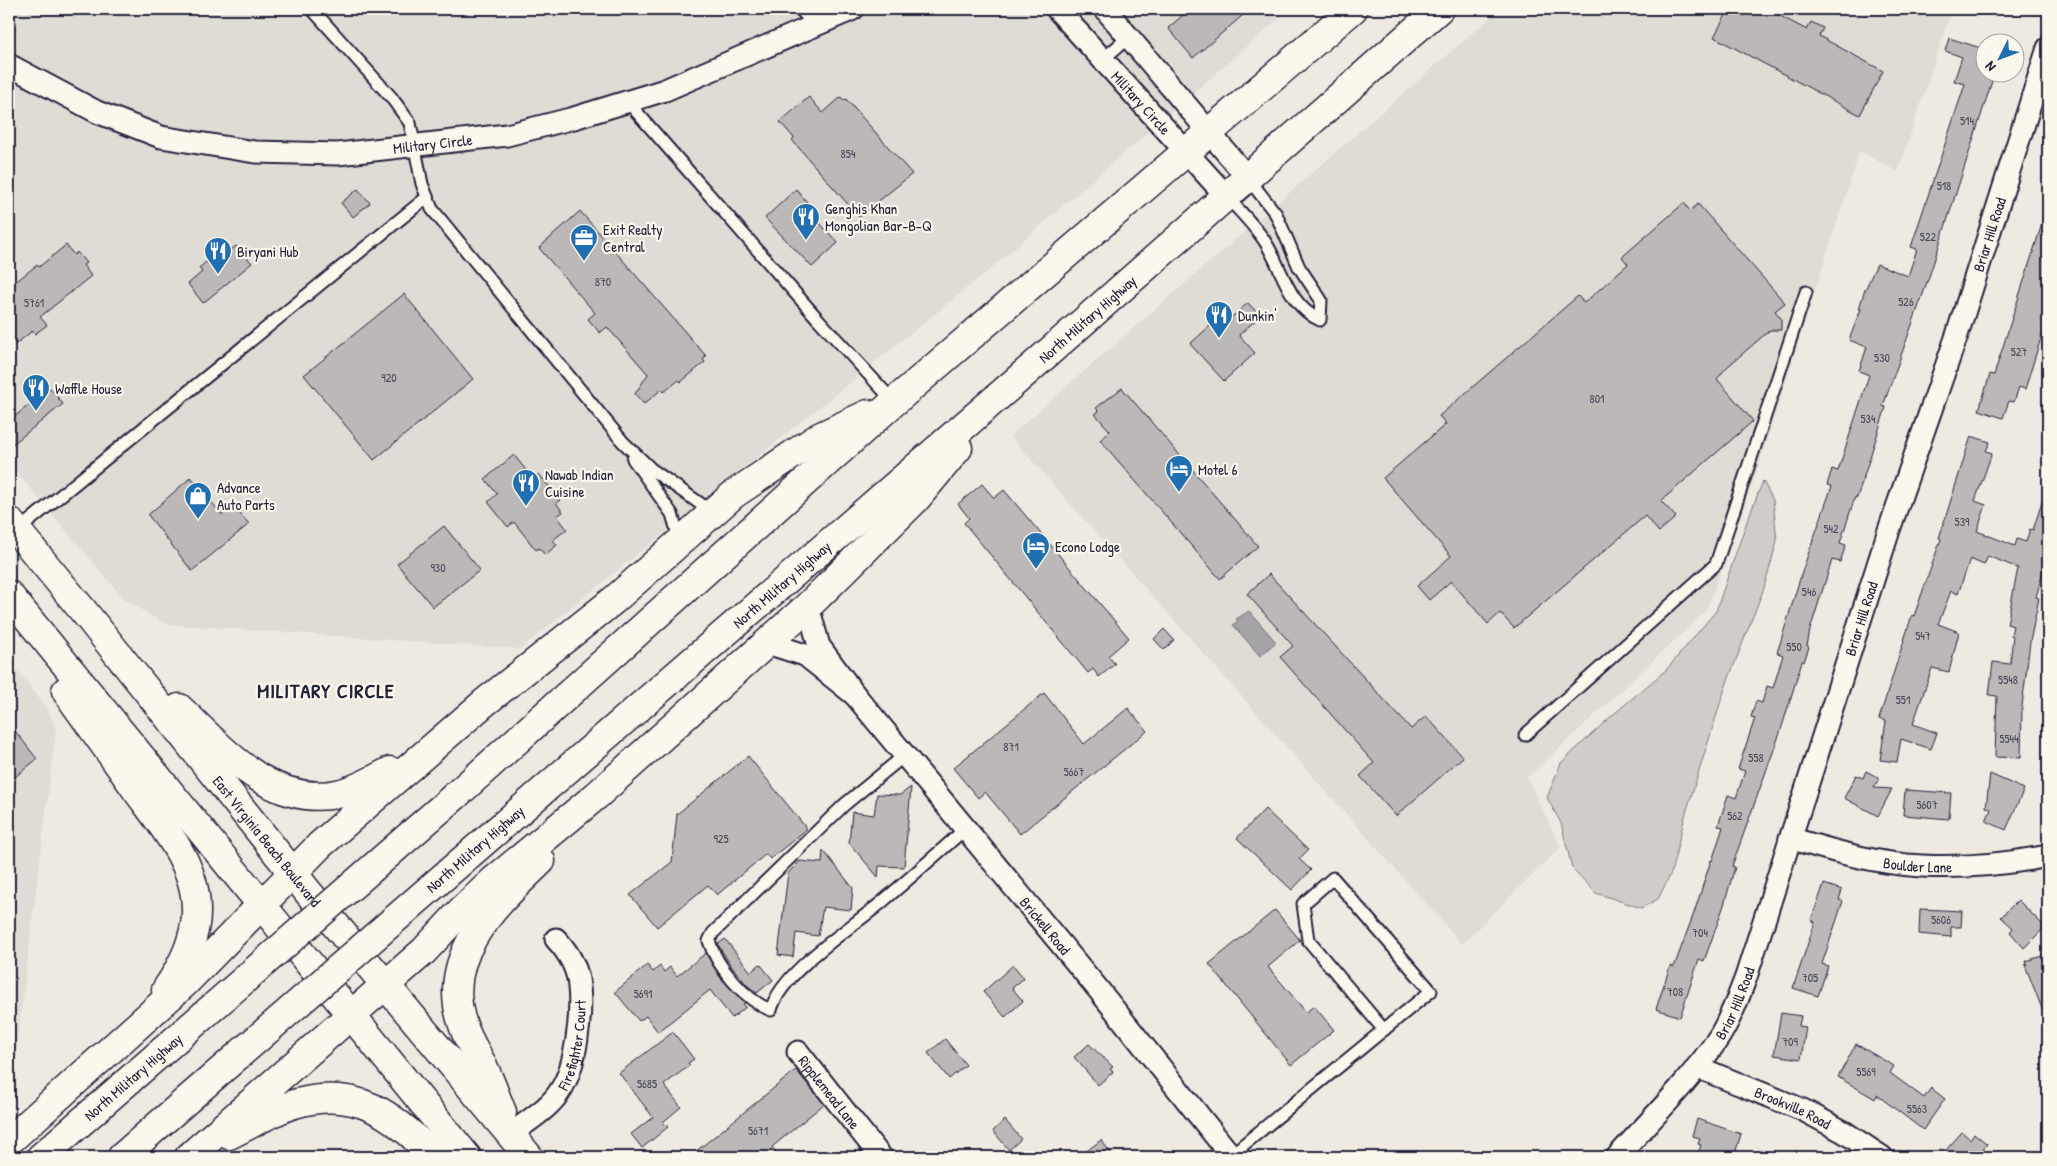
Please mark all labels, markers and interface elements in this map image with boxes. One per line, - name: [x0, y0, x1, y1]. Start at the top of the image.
- north arrow: [1974, 32, 2024, 82]
- text: N: [1980, 58, 2000, 76]
- street label: Military Circle: [1107, 66, 1176, 139]
- house number: 514: [1960, 112, 1974, 129]
- street label: Military Circle: [392, 128, 473, 158]
- house number: 854: [841, 145, 856, 162]
- house number: 518: [1937, 177, 1951, 194]
- street label: Briar Hill Road: [1967, 194, 2011, 274]
- place label: Genghis Khan Mongolian Bar-B-Q: [825, 198, 932, 236]
- restaurant icon: Genghis Khan Mongolian Bar-B-Q: [791, 202, 821, 241]
- place label: Exit Realty Central: [603, 219, 662, 257]
- office icon: Exit Realty Central: [569, 223, 599, 262]
- house number: 522: [1920, 228, 1937, 245]
- restaurant icon: Biryani Hub: [203, 236, 233, 275]
- place label: Biryani Hub: [237, 241, 299, 262]
- street label: North Military Highway: [1034, 270, 1140, 367]
- house number: 870: [595, 273, 611, 290]
- house number: 526: [1898, 293, 1914, 310]
- house number: 5761: [24, 294, 44, 311]
- restaurant icon: Dunkin': [1204, 300, 1234, 339]
- place label: Dunkin': [1238, 305, 1277, 326]
- house number: 527: [2011, 343, 2027, 360]
- house number: 530: [1874, 349, 1890, 366]
- house number: 920: [381, 369, 397, 386]
- restaurant icon: Waffle House: [21, 373, 51, 412]
- place label: Waffle House: [55, 378, 122, 399]
- house number: 801: [1590, 390, 1604, 407]
- house number: 534: [1861, 410, 1876, 427]
- hotel icon: Motel 6: [1164, 454, 1194, 493]
- place label: Motel 6: [1198, 459, 1238, 480]
- place label: Nawab Indian Cuisine: [545, 464, 614, 502]
- restaurant icon: Nawab Indian Cuisine: [511, 468, 541, 507]
- place label: Advance Auto Parts: [217, 477, 275, 515]
- shop icon: Advance Auto Parts: [183, 481, 213, 520]
- house number: 539: [1955, 513, 1970, 530]
- house number: 542: [1823, 520, 1839, 537]
- hotel icon: Econo Lodge: [1021, 531, 1051, 570]
- street label: North Military Highway: [728, 536, 835, 633]
- place label: Econo Lodge: [1055, 536, 1120, 557]
- house number: 930: [430, 559, 446, 576]
- street label: Briar Hill Road: [1839, 579, 1882, 658]
- house number: 546: [1802, 583, 1816, 600]
- house number: 547: [1915, 627, 1931, 644]
- house number: 550: [1786, 638, 1802, 655]
- house number: 5548: [1998, 671, 2018, 688]
- district label: MILITARY CIRCLE: [257, 677, 395, 704]
- house number: 551: [1896, 691, 1910, 708]
- house number: 5544: [1999, 730, 2019, 747]
- house number: 871: [1003, 738, 1019, 755]
- house number: 558: [1748, 749, 1764, 766]
- house number: 5667: [1064, 763, 1084, 780]
- street label: East Virginia Beach Boulevard: [208, 771, 326, 911]
- house number: 5607: [1916, 796, 1938, 813]
- street label: North Military Highway: [422, 801, 528, 897]
- house number: 562: [1727, 807, 1743, 824]
- house number: 925: [713, 830, 729, 847]
- street label: Boulder Lane: [1882, 851, 1952, 877]
- street label: Brickell Road: [1015, 892, 1076, 959]
- house number: 5606: [1931, 911, 1951, 928]
- house number: 704: [1692, 924, 1708, 941]
- street label: Briar Hill Road: [1710, 964, 1759, 1043]
- house number: 705: [1802, 969, 1818, 986]
- house number: 708: [1667, 983, 1683, 1000]
- house number: 5691: [634, 985, 652, 1002]
- street label: Firefighter Court: [552, 999, 590, 1095]
- street label: North Military Highway: [80, 1029, 186, 1125]
- house number: 709: [1782, 1033, 1798, 1050]
- street label: Ripplemead Lane: [794, 1051, 865, 1133]
- house number: 5569: [1856, 1063, 1876, 1080]
- house number: 5685: [637, 1075, 657, 1092]
- street label: Brookville Road: [1752, 1081, 1835, 1134]
- house number: 5563: [1907, 1100, 1927, 1117]
- house number: 5671: [748, 1122, 768, 1139]

